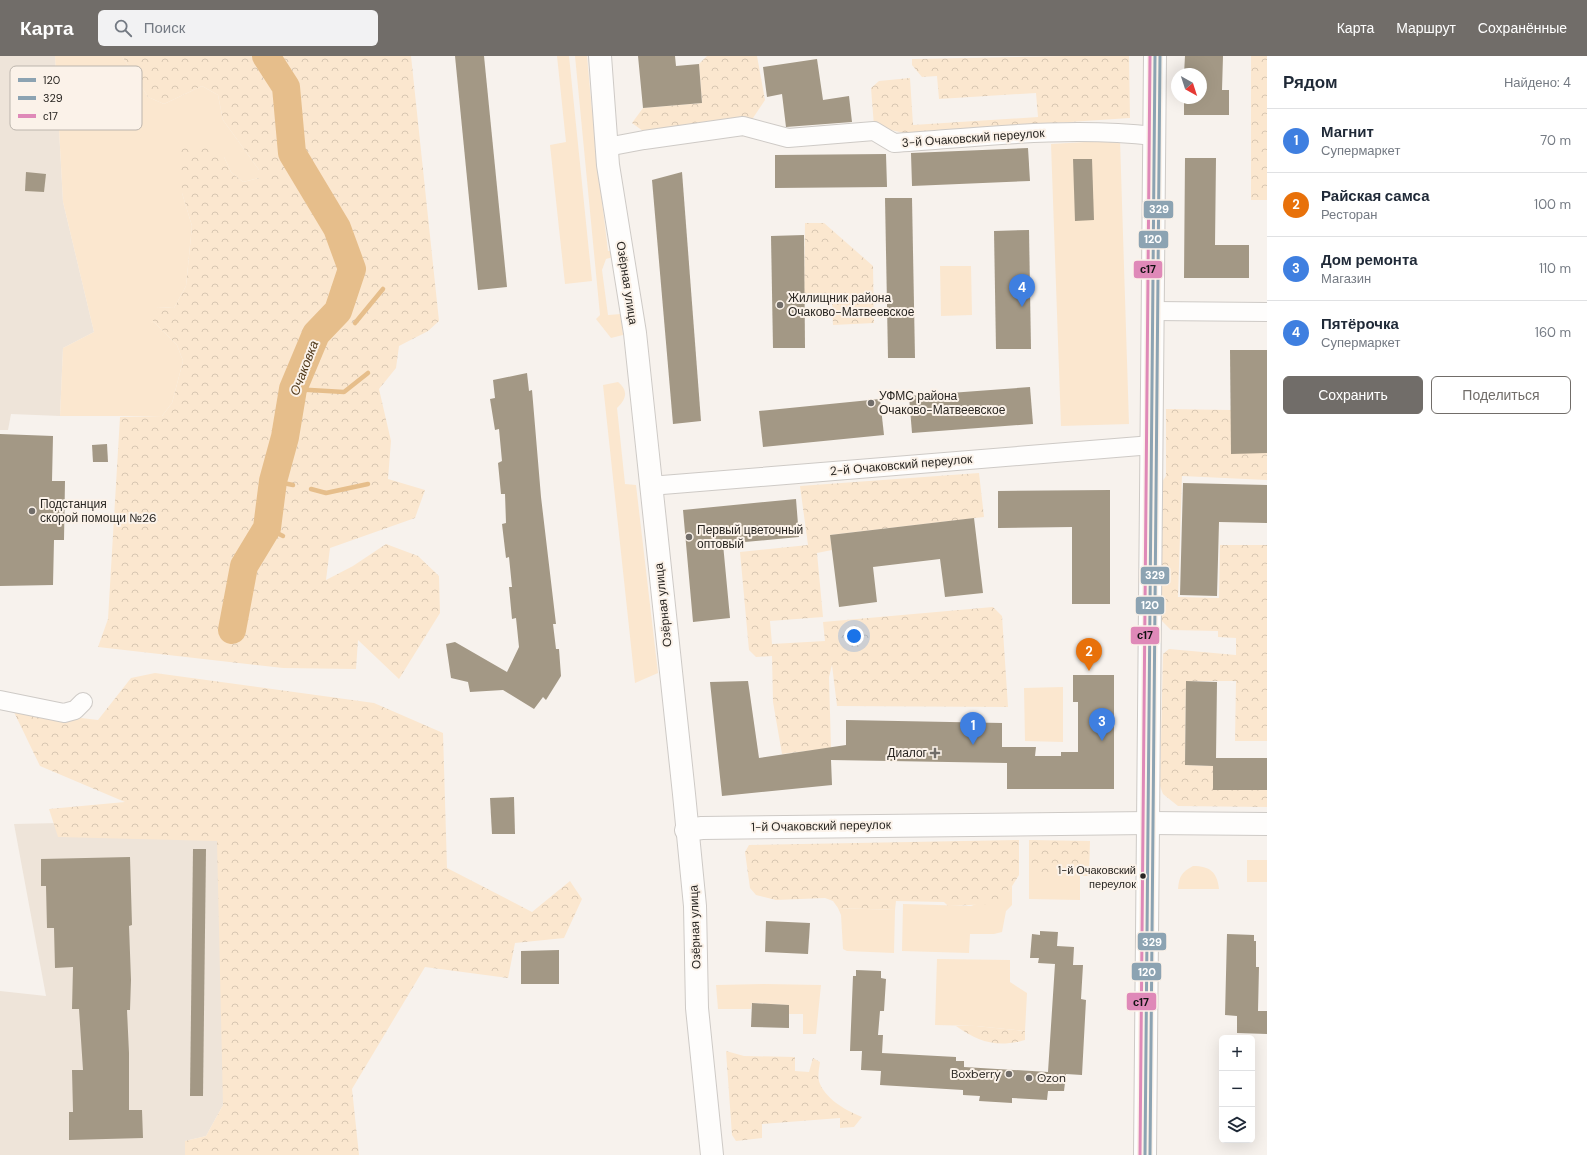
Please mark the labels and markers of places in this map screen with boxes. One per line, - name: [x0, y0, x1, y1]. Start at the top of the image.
- pin: 4: [1009, 274, 1035, 307]
- place label: Жилищник района Очаково-Матвеевское: [788, 290, 915, 320]
- marker: Жилищник района Очаково-Матвеевское: [775, 300, 785, 310]
- place label: УФМС района Очаково-Матвеевское: [879, 388, 1006, 418]
- marker: УФМС района Очаково-Матвеевское: [866, 398, 876, 408]
- place label: Подстанция скорой помощи №26: [40, 496, 157, 526]
- marker: Подстанция скорой помощи №26: [27, 506, 37, 516]
- place label: Первый цветочный оптовый: [697, 522, 803, 552]
- marker: Первый цветочный оптовый: [684, 532, 694, 542]
- pin: 2: [1076, 638, 1102, 671]
- pin: 3: [1089, 708, 1115, 741]
- pin: 1: [960, 712, 986, 745]
- place label: Диалог: [887, 745, 928, 761]
- marker: Диалог: [930, 748, 940, 758]
- place label: 1-й Очаковский переулок: [1058, 863, 1136, 891]
- marker: 1-й Очаковский переулок: [1138, 871, 1148, 881]
- place label: Boxberry: [951, 1066, 1001, 1082]
- marker: Boxberry: [1004, 1069, 1014, 1079]
- place label: Ozon: [1037, 1070, 1066, 1086]
- marker: Ozon: [1024, 1073, 1034, 1083]

